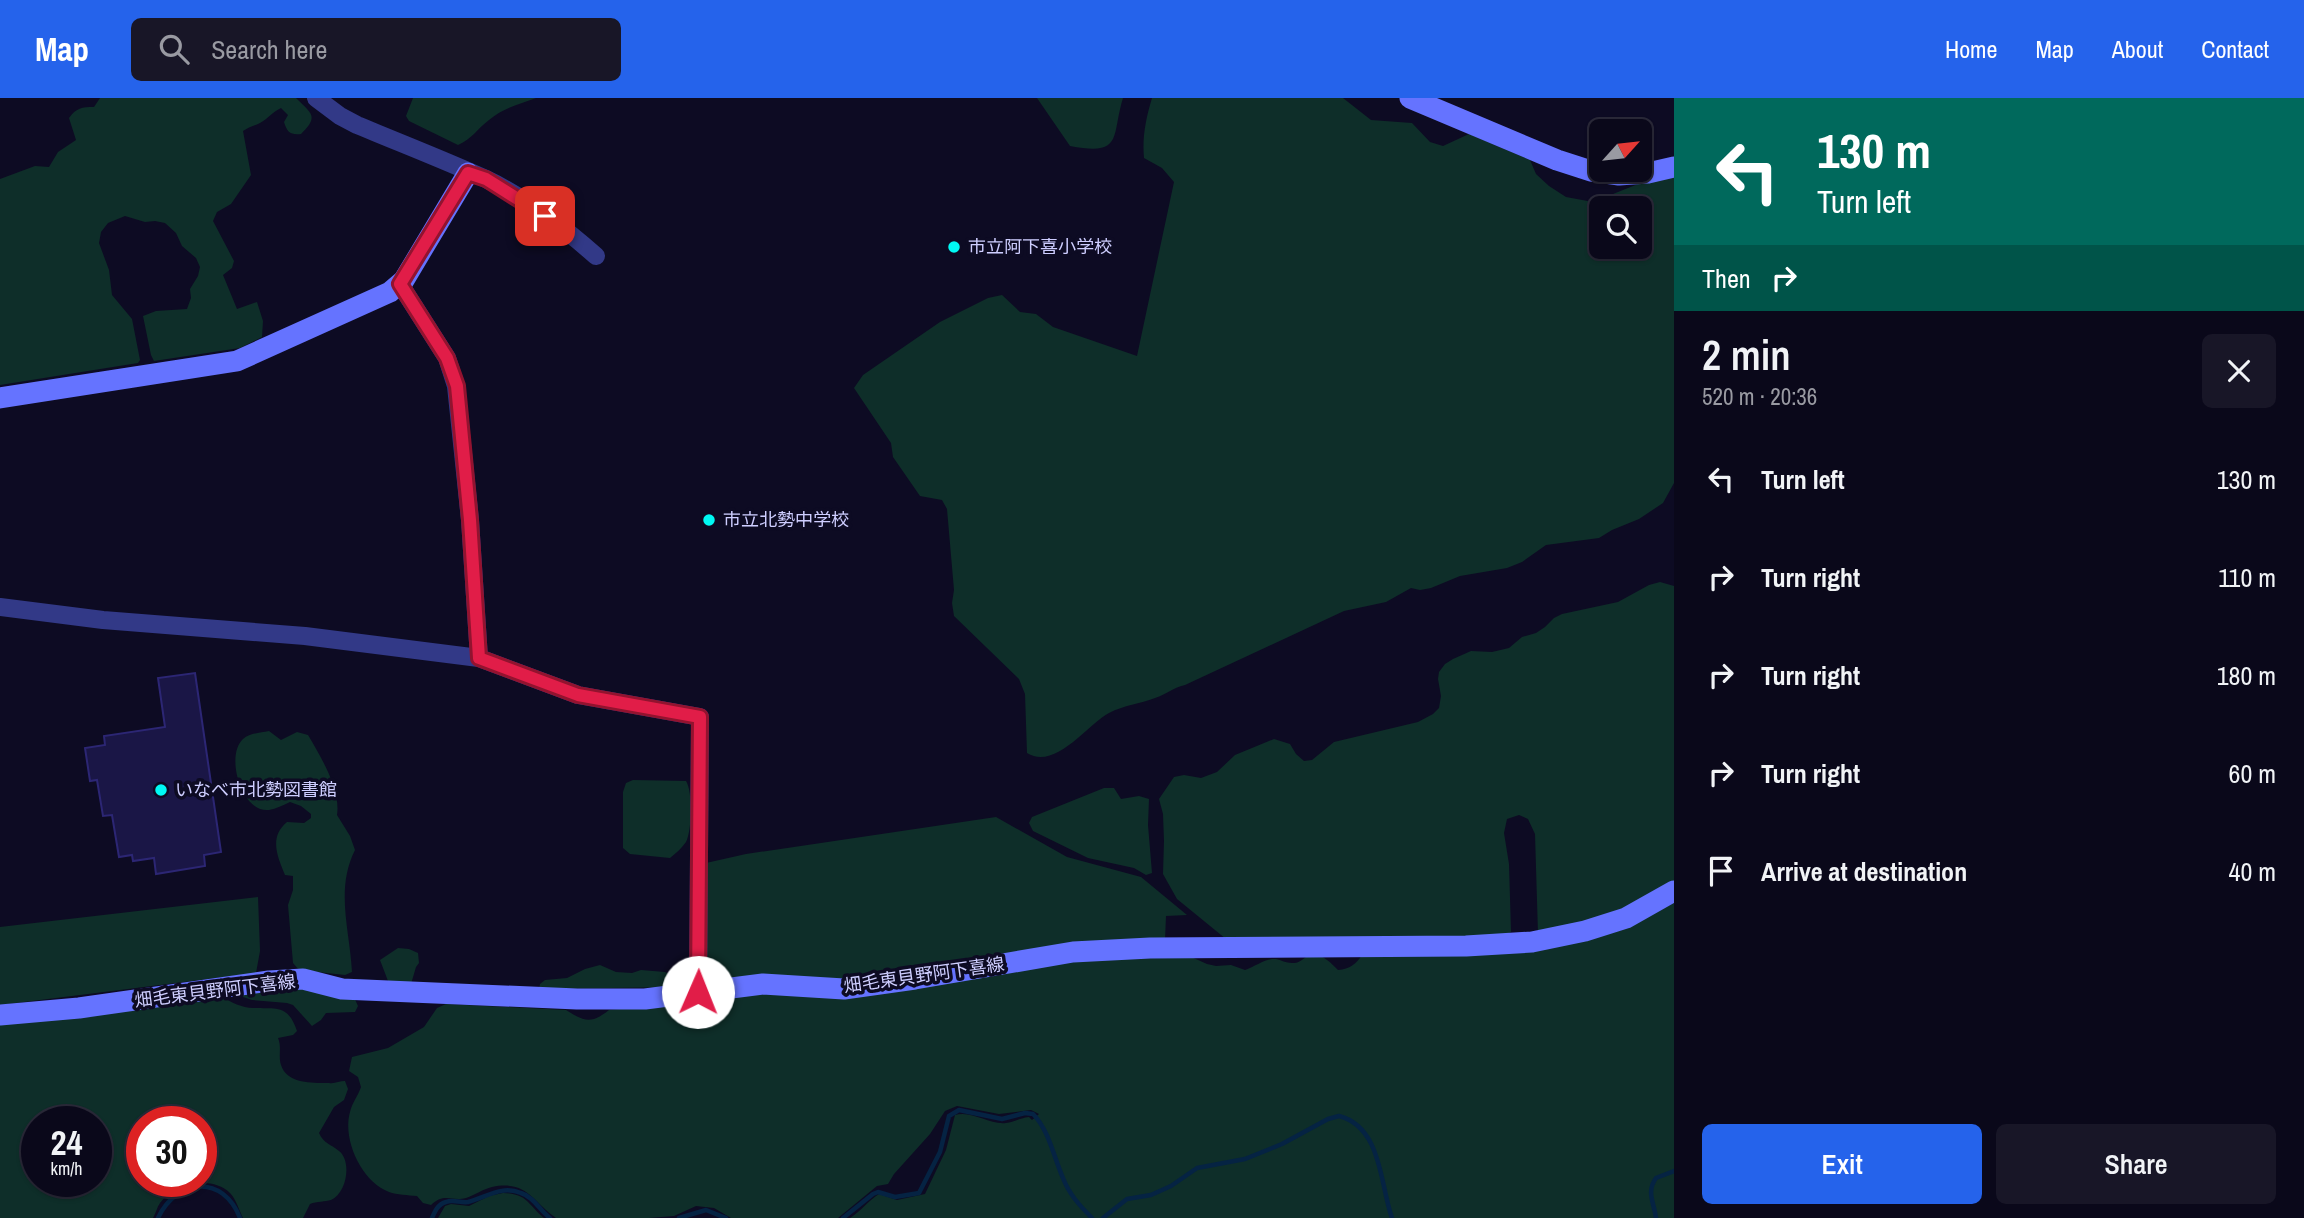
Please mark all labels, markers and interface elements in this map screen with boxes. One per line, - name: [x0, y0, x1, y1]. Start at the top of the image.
- search box: [131, 18, 621, 81]
- text: Map: [35, 27, 89, 71]
- icon: search: [155, 30, 193, 68]
- text: Search here: [211, 32, 327, 67]
- text: Home: [1945, 33, 1997, 65]
- text: Map: [2035, 33, 2074, 65]
- text: About: [2112, 33, 2163, 65]
- text: Contact: [2201, 33, 2269, 65]
- text: 130 m: [1817, 117, 1931, 183]
- north arrow: [1589, 119, 1652, 182]
- map controls: [1589, 119, 1652, 259]
- icon: left: [1702, 126, 1793, 217]
- text: Turn left: [1817, 180, 1911, 223]
- pin: [515, 186, 575, 246]
- button: search: [1589, 196, 1652, 259]
- icon: arrive: [526, 197, 564, 235]
- place label: 市立阿下喜小学校: [968, 234, 1112, 259]
- marker: 市立阿下喜小学校: [946, 239, 962, 255]
- icon: right: [1765, 259, 1803, 297]
- text: Then: [1702, 261, 1751, 296]
- text: 2 min: [1702, 327, 1791, 383]
- button: close: [2202, 334, 2276, 408]
- text: 520 m · 20:36: [1702, 381, 1817, 412]
- icon: left: [1702, 460, 1740, 498]
- text: Turn left: [1761, 462, 1845, 497]
- text: 130 m: [2217, 462, 2276, 497]
- place label: 市立北勢中学校: [723, 507, 849, 532]
- marker: 市立北勢中学校: [701, 512, 717, 528]
- icon: right: [1702, 558, 1740, 596]
- text: Turn right: [1761, 560, 1860, 595]
- text: 110 m: [2218, 560, 2276, 595]
- icon: right: [1702, 656, 1740, 694]
- text: Turn right: [1761, 658, 1860, 693]
- text: 180 m: [2217, 658, 2276, 693]
- icon: right: [1702, 754, 1740, 792]
- text: Turn right: [1761, 756, 1860, 791]
- text: 60 m: [2229, 756, 2276, 791]
- place label: いなべ市北勢図書館: [175, 777, 337, 802]
- marker: いなべ市北勢図書館: [153, 782, 169, 798]
- icon: arrive: [1702, 852, 1740, 890]
- text: Arrive at destination: [1761, 854, 1967, 889]
- text: 40 m: [2229, 854, 2276, 889]
- street label: 畑毛東貝野阿下喜線: [842, 951, 1006, 998]
- position arrow: [661, 955, 735, 1029]
- street label: 畑毛東貝野阿下喜線: [133, 968, 297, 1013]
- speed limit sign: 30: [126, 1106, 217, 1197]
- text: 24: [51, 1119, 82, 1166]
- button: Exit: [1702, 1124, 1982, 1204]
- button: Share: [1996, 1124, 2276, 1204]
- text: km/h: [51, 1156, 83, 1181]

